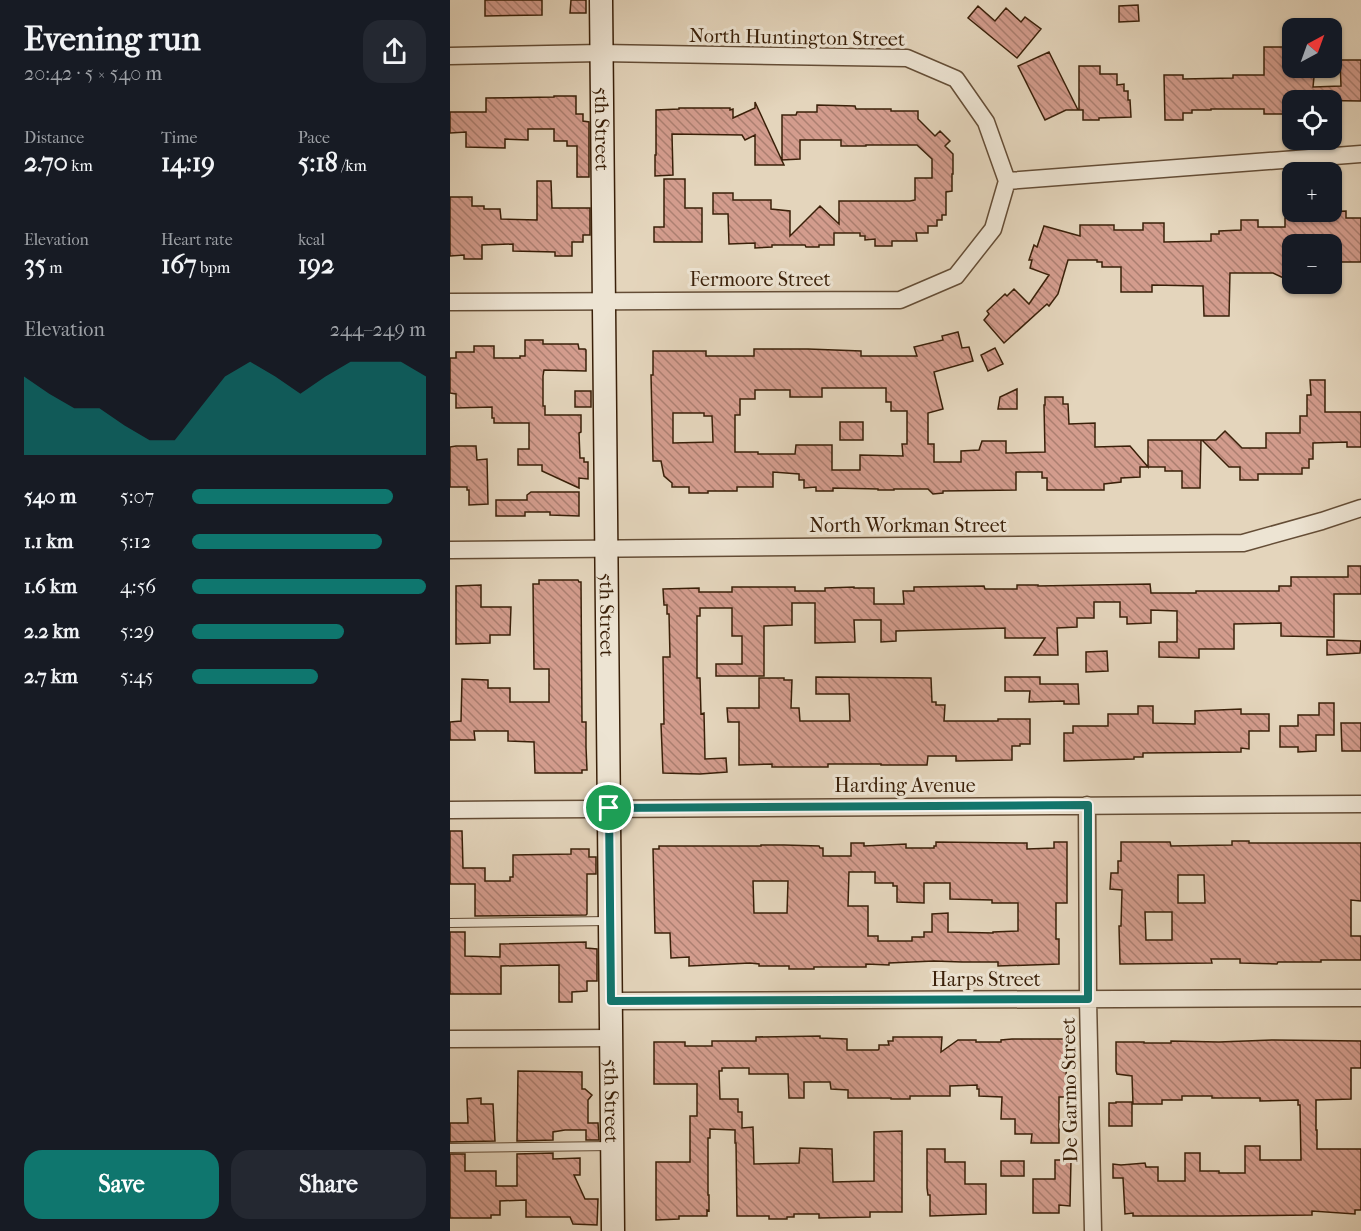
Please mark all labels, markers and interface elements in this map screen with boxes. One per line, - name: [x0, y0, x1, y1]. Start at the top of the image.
- north arrow: [1282, 18, 1342, 78]
- map controls: [1282, 18, 1342, 294]
- text: Evening run: [24, 20, 201, 59]
- button: share: [363, 20, 426, 83]
- street label: North Huntington Street: [689, 24, 905, 51]
- text: 20:42 · 5 × 540 m: [24, 62, 162, 85]
- street label: 5th Street: [590, 87, 614, 171]
- button: locate: [1282, 90, 1342, 150]
- text: Distance: [24, 128, 84, 147]
- text: Time: [161, 128, 197, 147]
- text: Pace: [298, 128, 330, 147]
- text: 2.70: [24, 147, 68, 178]
- text: 14:19: [161, 147, 215, 178]
- text: 5:18: [298, 147, 338, 178]
- text: km: [68, 156, 93, 175]
- text: /km: [338, 156, 367, 175]
- button: +: [1282, 162, 1342, 222]
- text: Elevation: [24, 230, 89, 249]
- text: Heart rate: [161, 230, 233, 249]
- text: kcal: [298, 230, 325, 249]
- button: −: [1282, 234, 1342, 294]
- text: 35: [24, 249, 46, 280]
- text: 167: [161, 249, 197, 280]
- text: 192: [298, 249, 334, 280]
- text: m: [46, 258, 63, 277]
- text: bpm: [197, 258, 230, 277]
- street label: Fermoore Street: [689, 268, 831, 291]
- text: Elevation: [24, 318, 105, 341]
- text: 244–249 m: [330, 318, 426, 341]
- text: 540 m: [24, 485, 76, 508]
- text: 5:07: [120, 485, 154, 508]
- street label: North Workman Street: [809, 514, 1007, 537]
- text: 1.1 km: [24, 530, 73, 553]
- text: 5:12: [120, 530, 151, 553]
- street label: 5th Street: [595, 573, 618, 657]
- text: 1.6 km: [24, 575, 77, 598]
- text: 4:56: [120, 575, 156, 598]
- text: 2.2 km: [24, 620, 80, 643]
- text: 5:29: [120, 620, 154, 643]
- text: 2.7 km: [24, 665, 78, 688]
- text: 5:45: [120, 665, 153, 688]
- street label: Harding Avenue: [834, 774, 976, 797]
- pin: [583, 782, 634, 833]
- icon: arrive: [592, 791, 625, 824]
- street label: Harps Street: [931, 968, 1041, 991]
- street label: De Garmo Street: [1057, 1017, 1082, 1163]
- street label: 5th Street: [599, 1059, 623, 1143]
- button: Save: [24, 1150, 219, 1219]
- button: Share: [231, 1150, 426, 1219]

